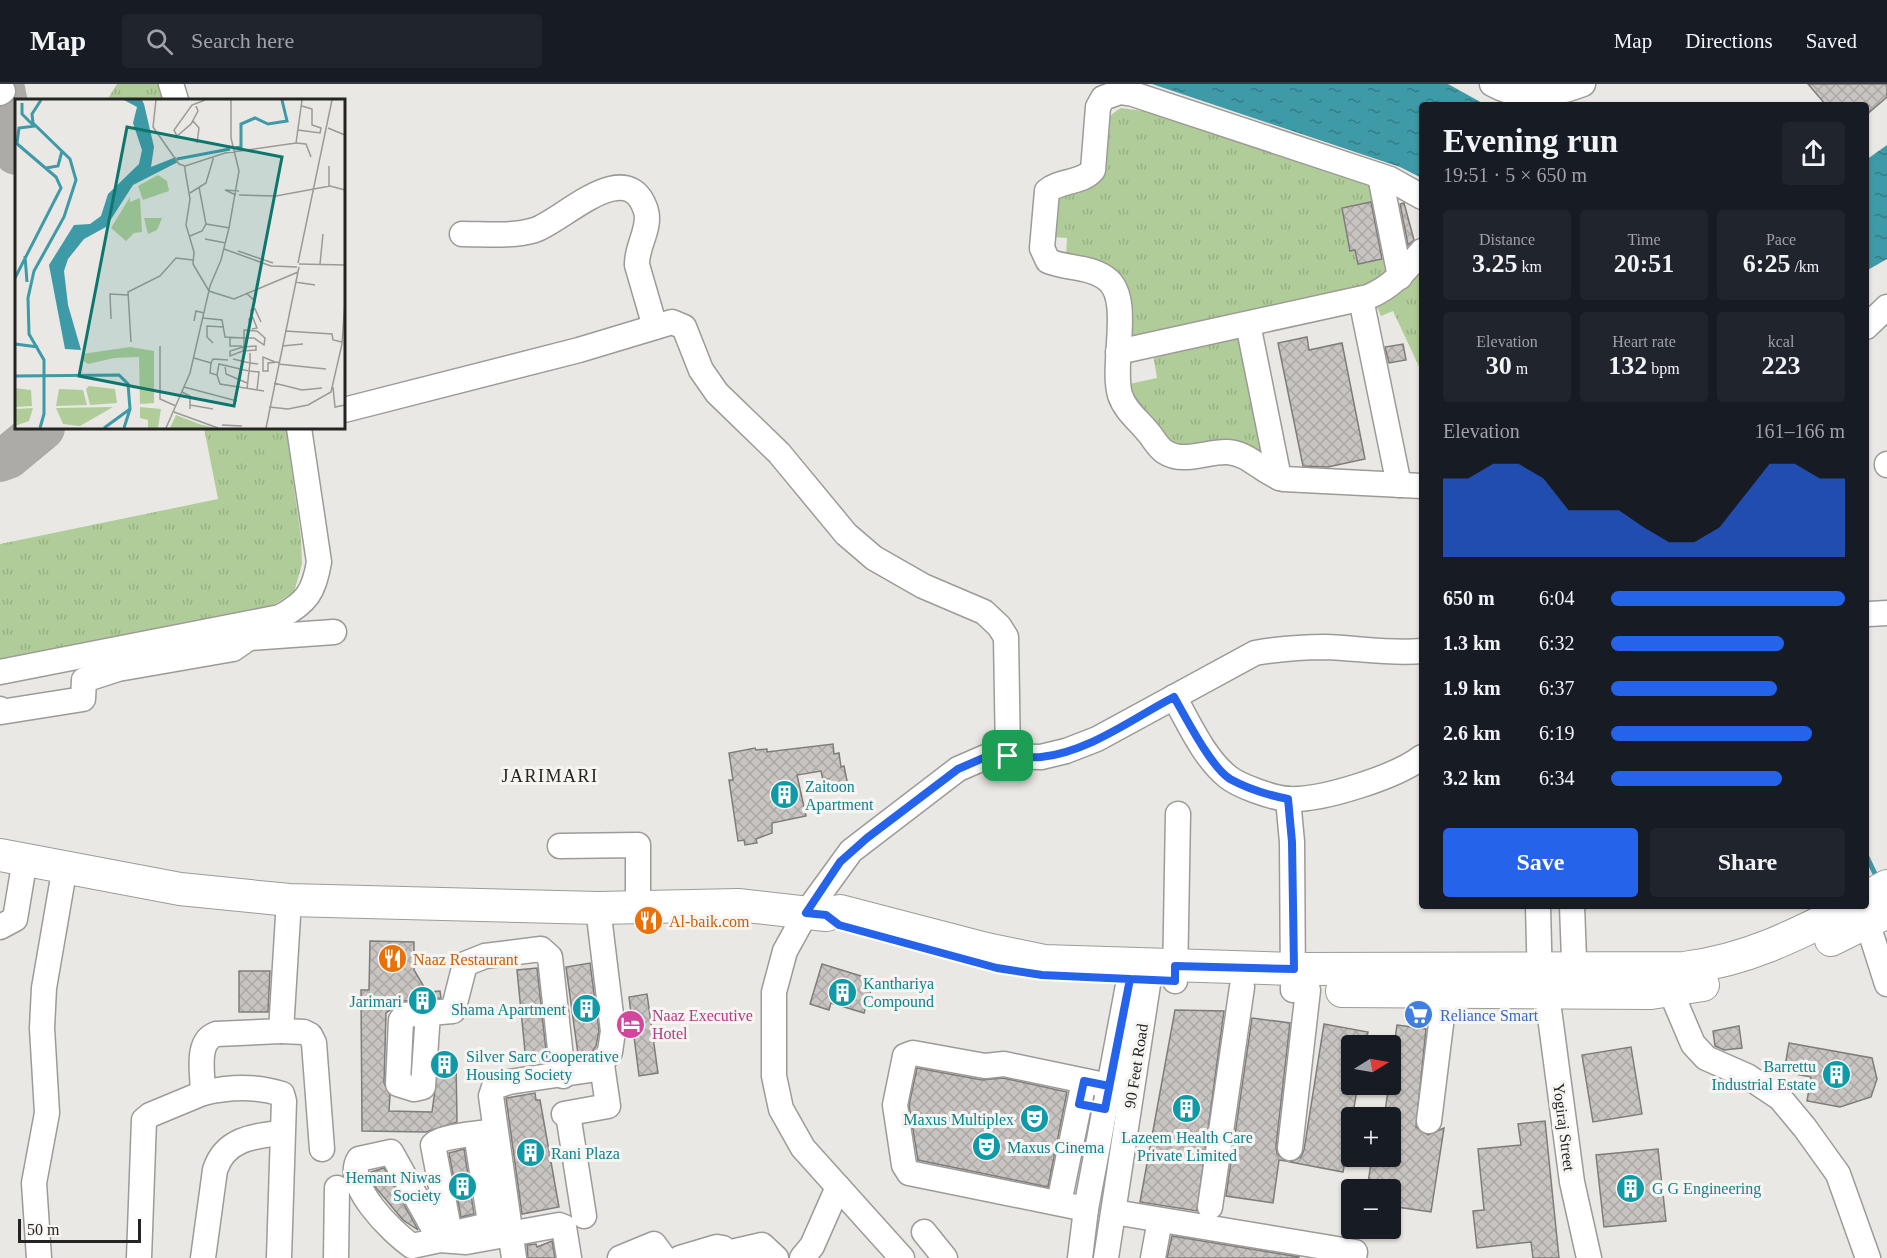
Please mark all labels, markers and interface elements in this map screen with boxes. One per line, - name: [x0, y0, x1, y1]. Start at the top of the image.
- search box: [122, 14, 542, 68]
- text: Map: [30, 25, 86, 56]
- icon: search: [143, 25, 176, 58]
- text: Search here: [191, 28, 294, 53]
- text: Map: [1614, 29, 1652, 53]
- text: Directions: [1685, 29, 1773, 53]
- text: Saved: [1806, 29, 1857, 53]
- inset map: [15, 99, 345, 429]
- button: share: [1782, 122, 1845, 185]
- text: Evening run: [1443, 123, 1618, 159]
- text: 19:51 · 5 × 650 m: [1443, 164, 1587, 186]
- text: Distance: [1479, 231, 1535, 248]
- text: Time: [1627, 231, 1661, 248]
- text: Pace: [1766, 231, 1796, 248]
- text: 3.25: [1472, 249, 1518, 278]
- text: 20:51: [1614, 249, 1674, 278]
- text: 6:25: [1743, 249, 1790, 278]
- text: km: [1518, 258, 1542, 275]
- text: /km: [1790, 258, 1819, 275]
- text: Elevation: [1476, 333, 1538, 350]
- text: Heart rate: [1612, 333, 1676, 350]
- text: kcal: [1768, 333, 1794, 350]
- text: 30: [1486, 351, 1512, 380]
- text: 132: [1608, 351, 1647, 380]
- text: 223: [1762, 351, 1801, 380]
- text: m: [1512, 360, 1528, 377]
- text: bpm: [1647, 360, 1680, 377]
- text: Elevation: [1443, 420, 1520, 442]
- text: 161–166 m: [1754, 420, 1845, 442]
- text: 650 m: [1443, 587, 1495, 609]
- text: 6:04: [1539, 587, 1575, 609]
- text: 1.3 km: [1443, 632, 1501, 654]
- text: 6:32: [1539, 632, 1575, 654]
- text: 1.9 km: [1443, 677, 1501, 699]
- text: 6:37: [1539, 677, 1575, 699]
- text: 2.6 km: [1443, 722, 1501, 744]
- text: 6:19: [1539, 722, 1575, 744]
- pin: [982, 730, 1033, 781]
- icon: arrive: [991, 739, 1024, 772]
- district label: JARIMARI: [501, 766, 599, 786]
- text: 3.2 km: [1443, 767, 1501, 789]
- text: 6:34: [1539, 767, 1575, 789]
- place label: Zaitoon Apartment: [805, 778, 874, 814]
- building icon: Zaitoon Apartment: [768, 779, 800, 811]
- button: Save: [1443, 828, 1638, 897]
- button: Share: [1650, 828, 1845, 897]
- restaurant icon: Al-baik.com: [632, 905, 664, 937]
- place label: Al-baik.com: [669, 913, 750, 930]
- restaurant icon: Naaz Restaurant: [376, 943, 408, 975]
- place label: Naaz Restaurant: [413, 951, 519, 968]
- place label: Kanthariya Compound: [863, 975, 934, 1011]
- building icon: Kanthariya Compound: [826, 976, 858, 1008]
- building icon: Jarimari: [407, 985, 439, 1017]
- place label: Jarimari: [350, 993, 403, 1010]
- building icon: Shama Apartment: [571, 993, 603, 1025]
- supermarket icon: Reliance Smart: [1403, 999, 1435, 1031]
- place label: Shama Apartment: [451, 1001, 567, 1019]
- place label: Naaz Executive Hotel: [652, 1007, 753, 1042]
- place label: Reliance Smart: [1440, 1007, 1539, 1024]
- hotel icon: Naaz Executive Hotel: [615, 1008, 647, 1040]
- street label: 90 Feet Road: [1121, 1023, 1151, 1109]
- north arrow: [1341, 1035, 1401, 1095]
- map controls: [1341, 1035, 1401, 1239]
- place label: Silver Sarc Cooperative Housing Society: [466, 1048, 619, 1084]
- building icon: Silver Sarc Cooperative Housing Society: [429, 1049, 461, 1081]
- place label: Barrettu Industrial Estate: [1712, 1058, 1816, 1093]
- building icon: Barrettu Industrial Estate: [1821, 1059, 1853, 1091]
- street label: Yogiraj Street: [1549, 1082, 1578, 1173]
- building icon: Lazeem Health Care Private Limited: [1171, 1093, 1203, 1125]
- theatre icon: Maxus Multiplex: [1019, 1103, 1051, 1135]
- button: +: [1341, 1107, 1401, 1167]
- place label: Maxus Multiplex: [903, 1111, 1014, 1129]
- place label: Lazeem Health Care Private Limited: [1121, 1129, 1253, 1164]
- theatre icon: Maxus Cinema: [970, 1131, 1002, 1163]
- building icon: Rani Plaza: [514, 1137, 546, 1169]
- place label: Maxus Cinema: [1007, 1139, 1104, 1156]
- place label: Rani Plaza: [551, 1145, 620, 1162]
- place label: Hemant Niwas Society: [345, 1169, 441, 1205]
- building icon: Hemant Niwas Society: [446, 1170, 478, 1202]
- building icon: G G Engineering: [1615, 1172, 1647, 1204]
- button: −: [1341, 1179, 1401, 1239]
- place label: G G Engineering: [1652, 1180, 1761, 1198]
- scale bar: [18, 1216, 141, 1244]
- text: 50 m: [27, 1221, 59, 1238]

